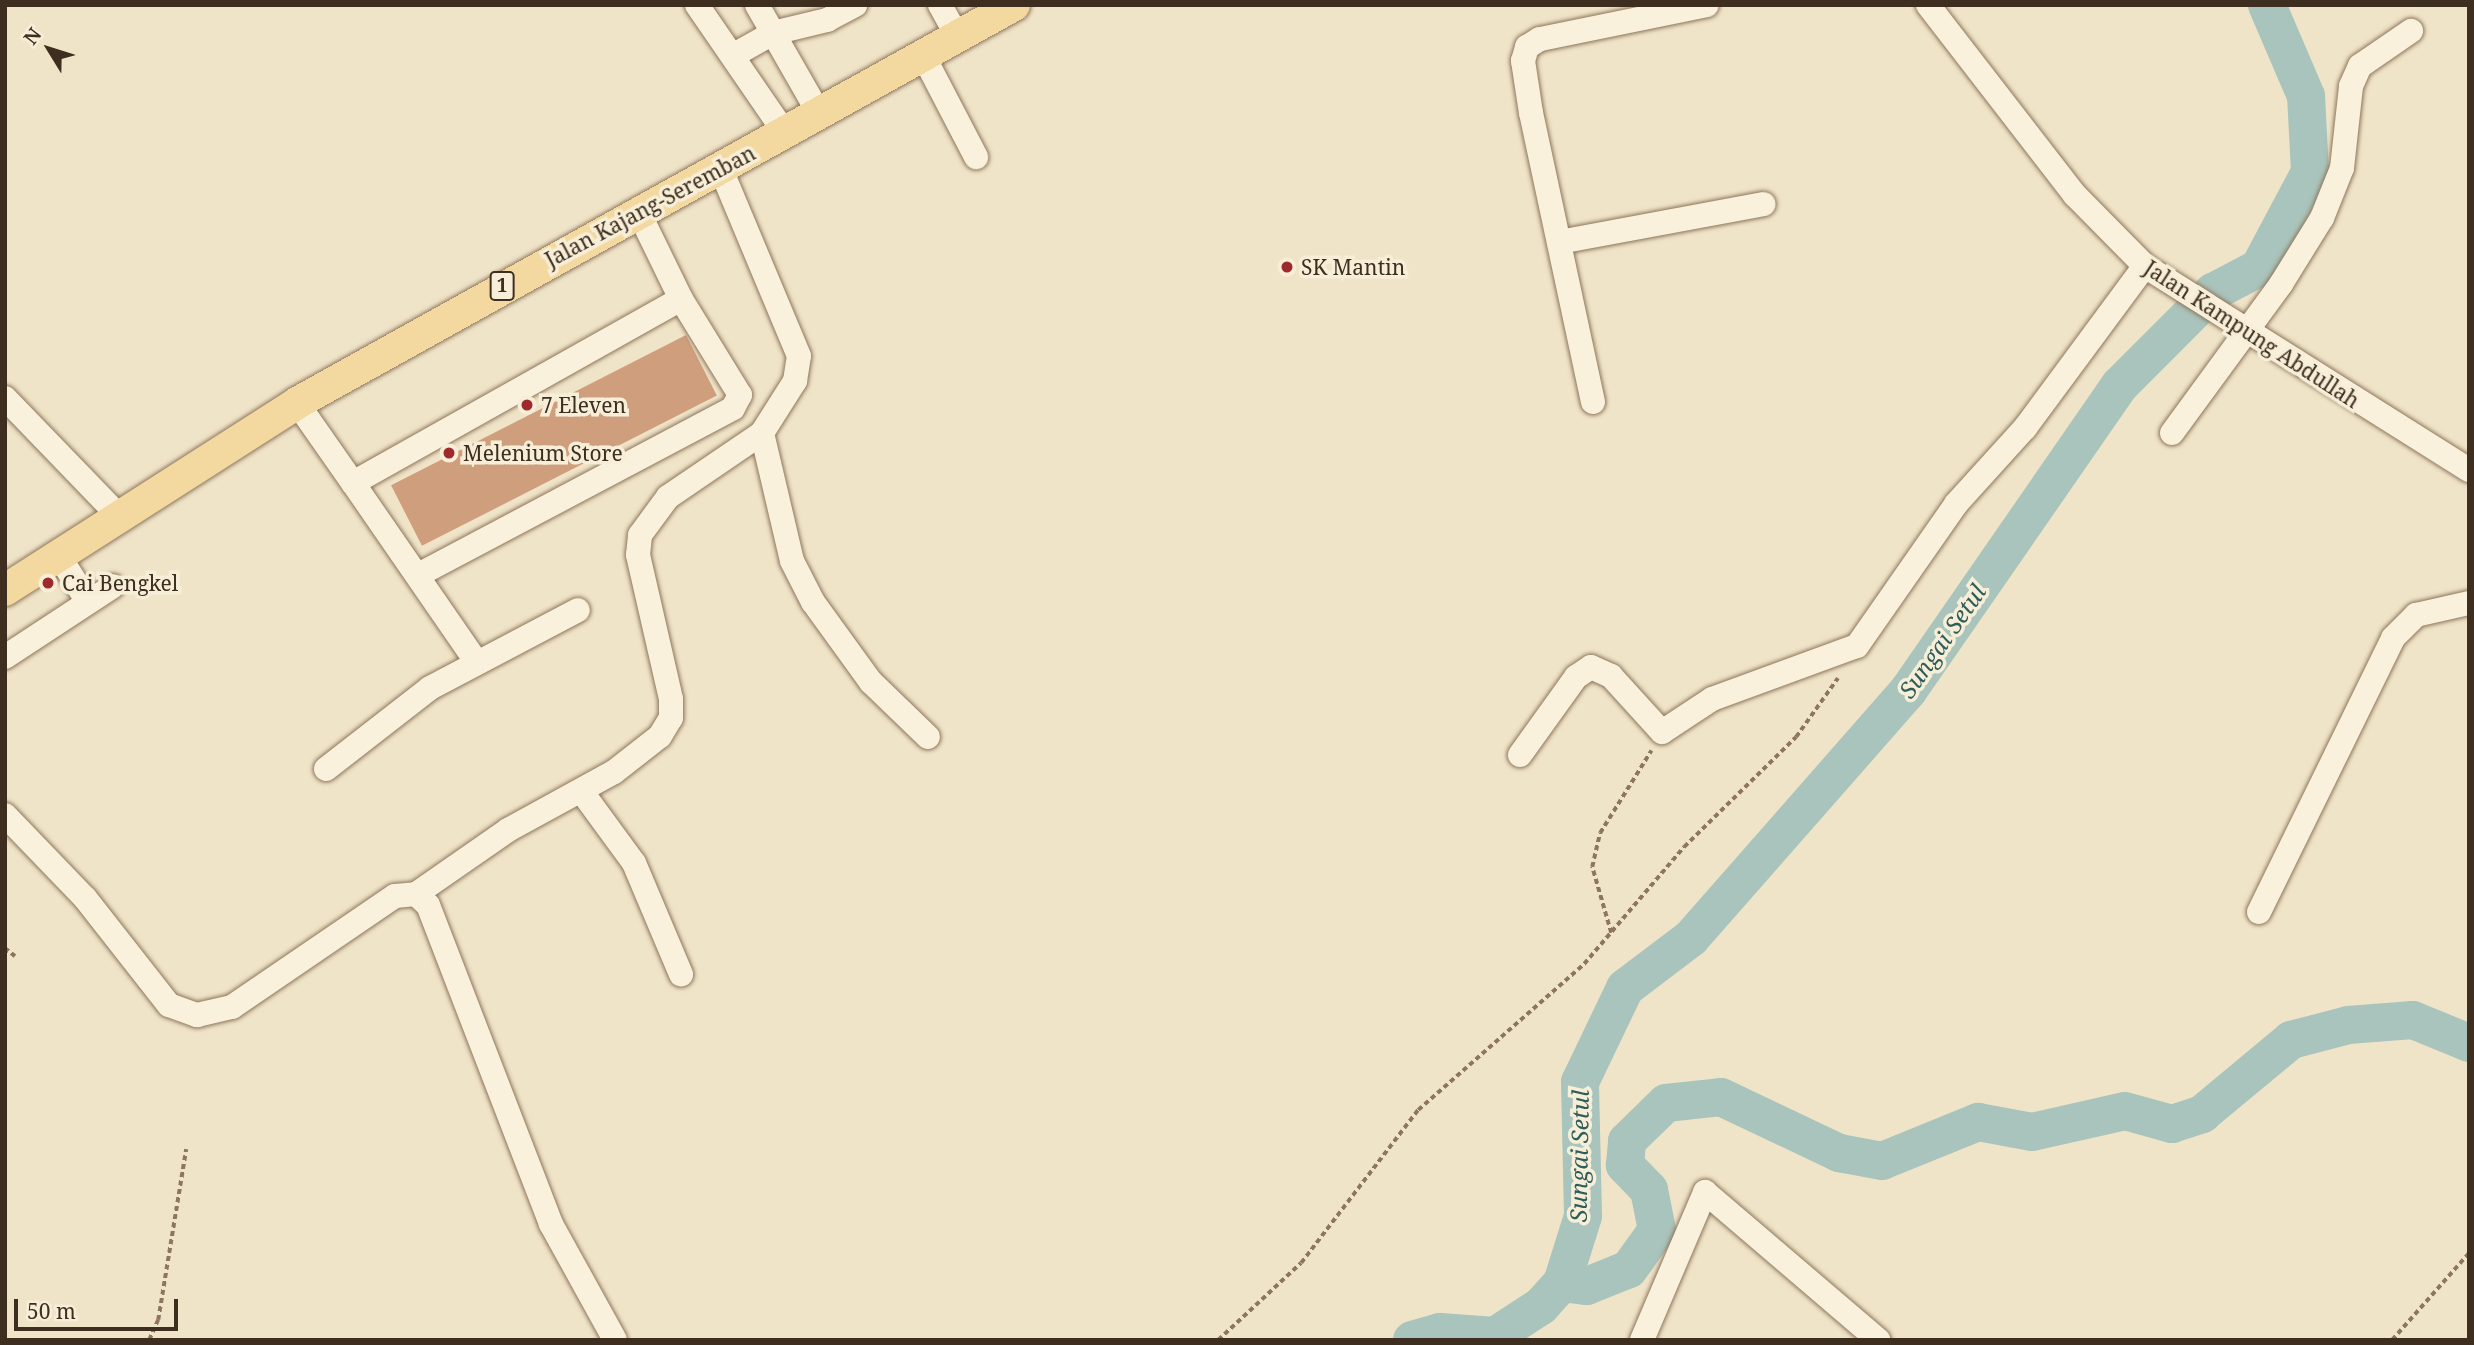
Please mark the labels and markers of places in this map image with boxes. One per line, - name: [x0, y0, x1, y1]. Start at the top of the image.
- place label: SK Mantin: [1301, 254, 1405, 280]
- marker: SK Mantin: [1279, 259, 1295, 275]
- place label: 7 Eleven: [541, 392, 626, 418]
- marker: 7 Eleven: [519, 397, 535, 413]
- place label: Melenium Store: [463, 440, 623, 466]
- marker: Melenium Store: [441, 445, 457, 461]
- place label: Cai Bengkel: [62, 570, 178, 596]
- marker: Cai Bengkel: [40, 575, 56, 591]

